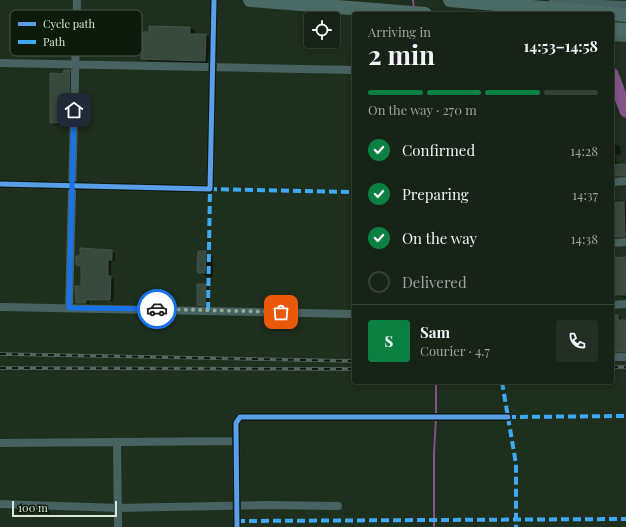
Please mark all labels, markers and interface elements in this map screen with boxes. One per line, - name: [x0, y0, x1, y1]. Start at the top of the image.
- legend: [10, 10, 142, 56]
- map controls: [304, 12, 340, 48]
- button: locate: [304, 12, 340, 48]
- text: Cycle path: [43, 16, 95, 31]
- text: Arriving in: [368, 23, 431, 40]
- text: Path: [43, 34, 66, 49]
- text: 14:53–14:58: [524, 36, 598, 56]
- text: 2 min: [368, 37, 435, 72]
- pin: [57, 93, 91, 127]
- icon: home: [63, 99, 85, 121]
- text: On the way · 270 m: [368, 101, 477, 118]
- icon: check: [368, 139, 390, 161]
- text: Confirmed: [402, 140, 475, 160]
- text: 14:28: [570, 142, 598, 159]
- icon: check: [368, 183, 390, 205]
- text: Preparing: [402, 184, 469, 204]
- text: 14:37: [572, 186, 598, 203]
- icon: check: [368, 227, 390, 249]
- text: On the way: [402, 228, 477, 248]
- text: 14:38: [571, 230, 598, 247]
- text: Delivered: [402, 272, 467, 292]
- courier: [137, 289, 177, 329]
- pin: [264, 295, 298, 329]
- icon: car: [146, 298, 168, 320]
- icon: bag: [270, 301, 292, 323]
- button: phone: [556, 320, 598, 362]
- text: Sam: [420, 322, 450, 342]
- text: S: [385, 331, 393, 351]
- text: Courier · 4.7: [420, 342, 490, 359]
- scale bar: [12, 499, 117, 518]
- text: 100 m: [18, 500, 48, 515]

